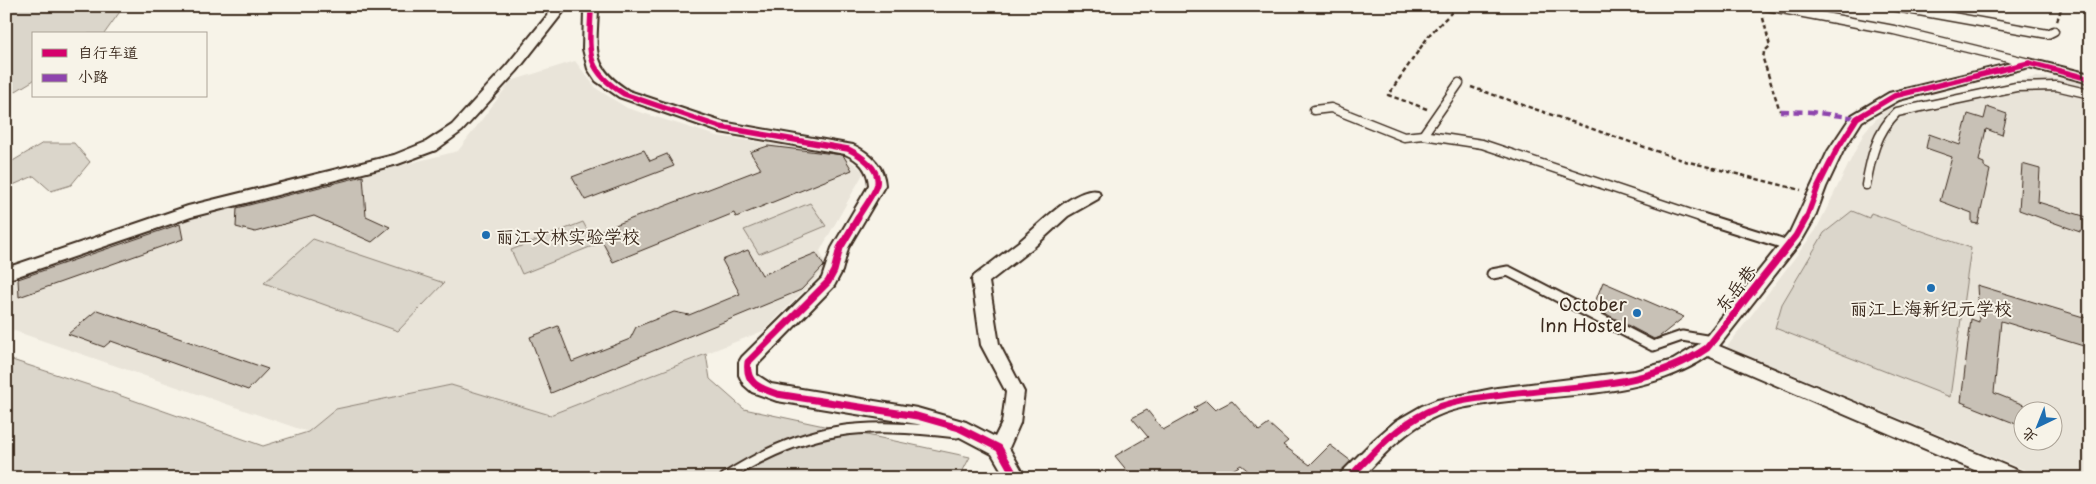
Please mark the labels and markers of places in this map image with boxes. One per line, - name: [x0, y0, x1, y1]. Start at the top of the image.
- place label: 丽江文林实验学校: [496, 222, 640, 249]
- marker: 丽江文林实验学校: [480, 229, 492, 241]
- marker: 丽江上海新纪元学校: [1925, 282, 1937, 294]
- place label: October Inn Hostel: [1540, 290, 1628, 338]
- place label: 丽江上海新纪元学校: [1850, 294, 2012, 321]
- marker: October Inn Hostel: [1631, 307, 1643, 319]

